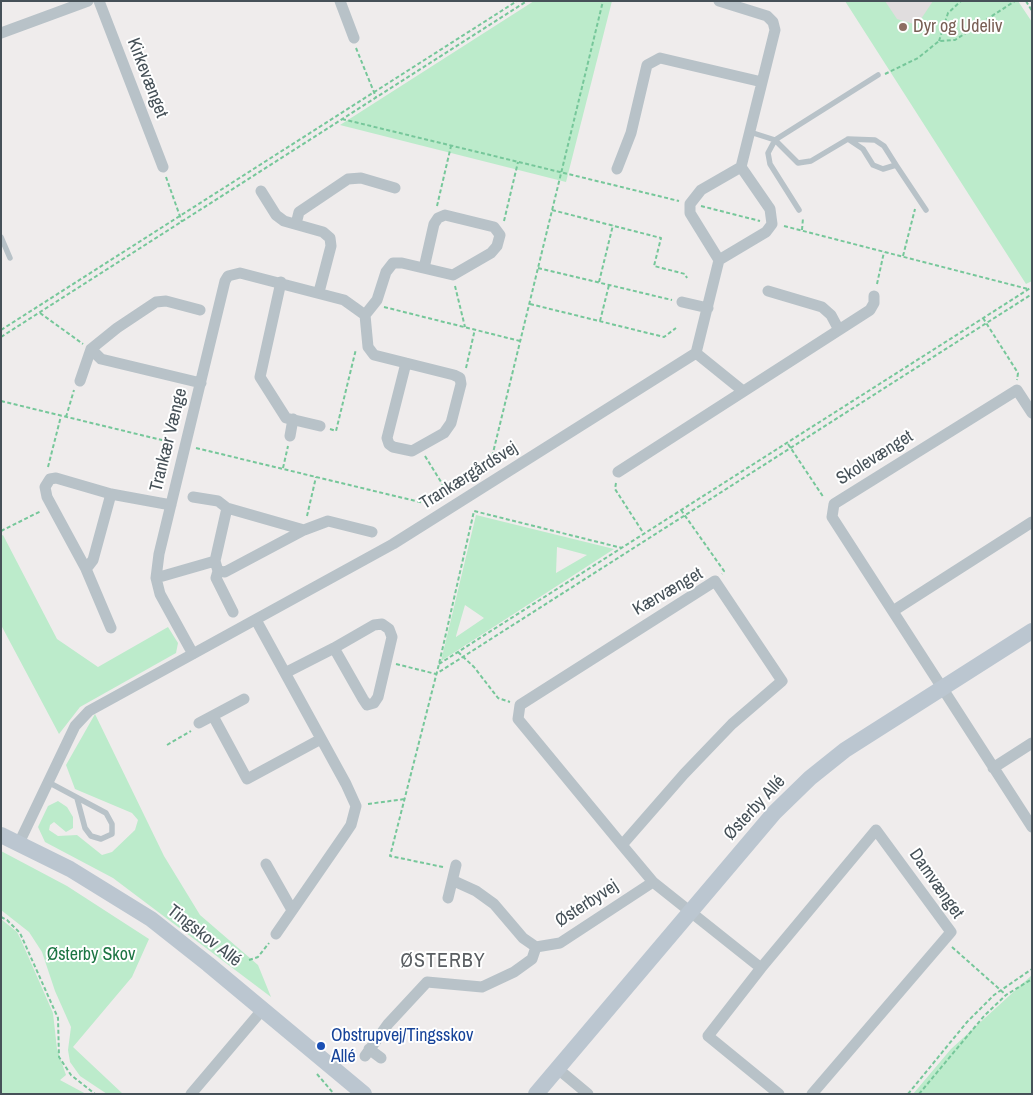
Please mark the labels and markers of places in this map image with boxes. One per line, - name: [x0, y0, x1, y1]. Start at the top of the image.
- place label: Dyr og Udeliv: [913, 16, 1002, 38]
- marker: Dyr og Udeliv: [897, 21, 909, 33]
- place label: Obstrupvej/Tingsskov Allé: [331, 1025, 473, 1068]
- marker: Obstrupvej/Tingsskov Allé: [315, 1040, 327, 1052]

